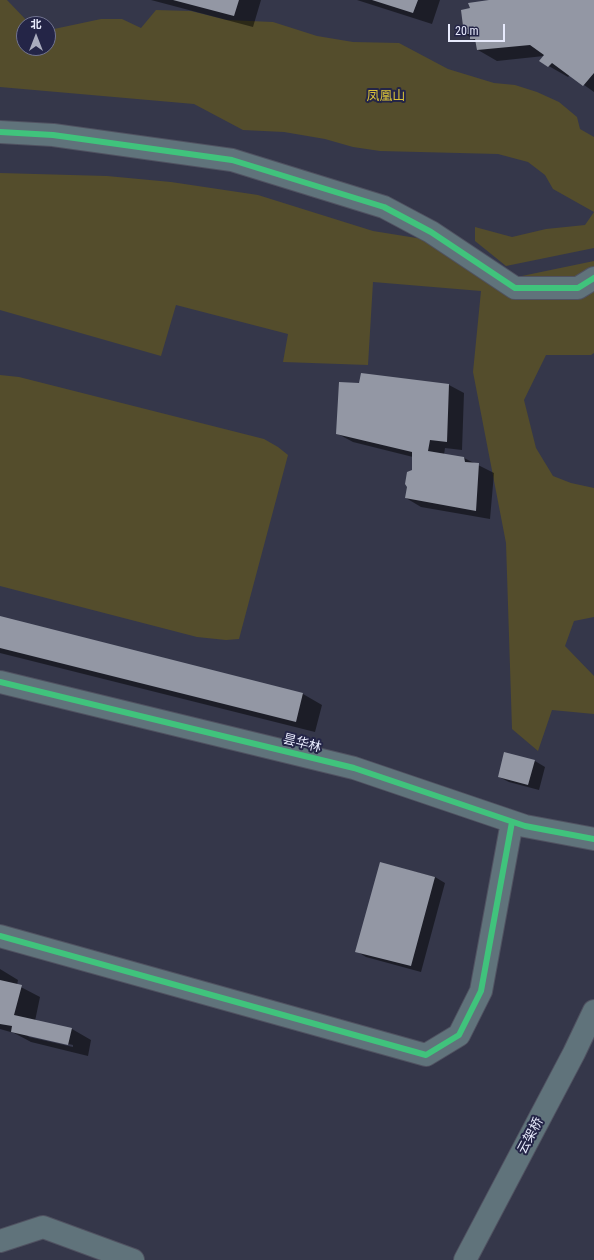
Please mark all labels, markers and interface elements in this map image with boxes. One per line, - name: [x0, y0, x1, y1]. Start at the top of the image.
- north arrow: [16, 16, 56, 56]
- scale bar: [450, 16, 507, 42]
- text: 北: [31, 18, 42, 31]
- text: 20 m: [455, 24, 479, 38]
- park label: 凤凰山: [367, 89, 405, 105]
- street label: 昙华林: [281, 732, 323, 756]
- street label: 云架桥: [515, 1115, 547, 1157]

